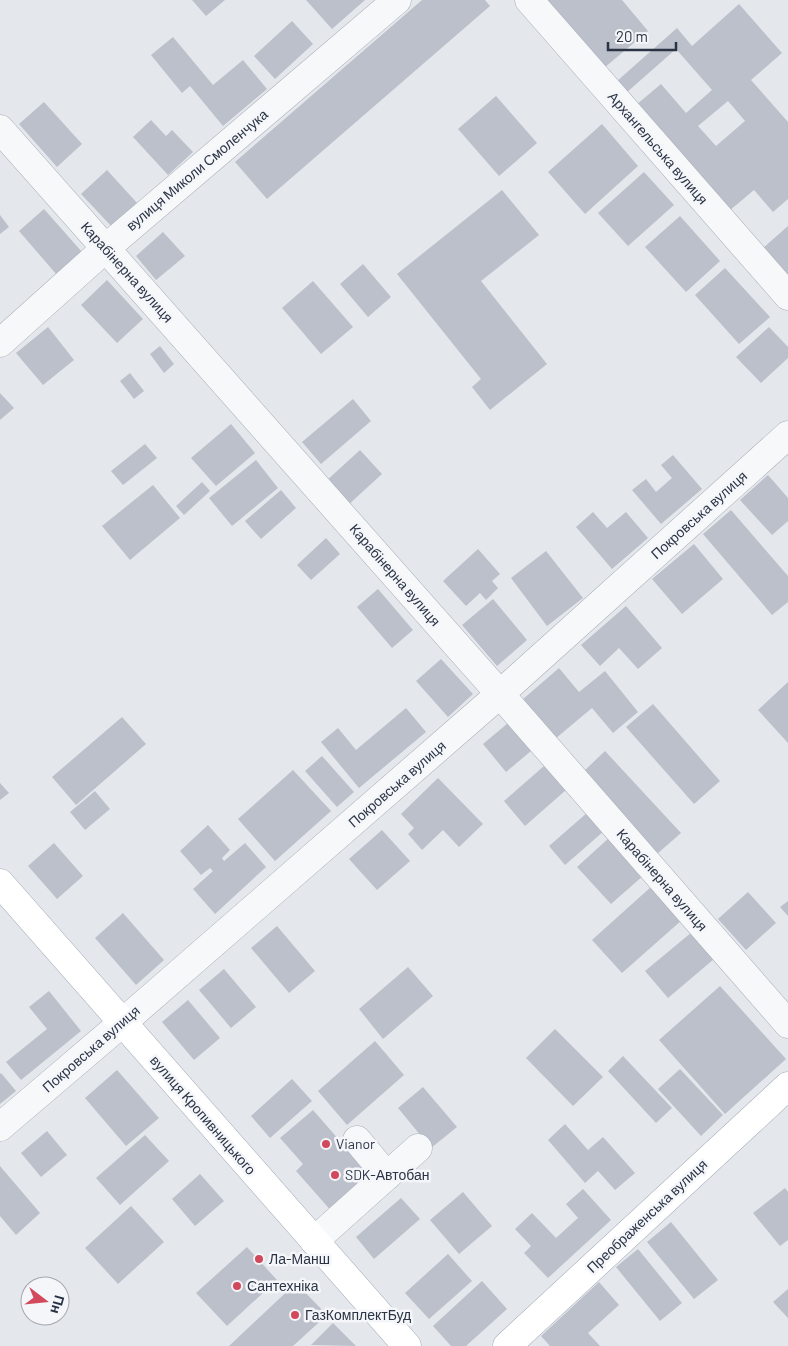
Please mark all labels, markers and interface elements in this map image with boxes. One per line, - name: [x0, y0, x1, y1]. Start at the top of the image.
- scale bar: [608, 20, 676, 52]
- text: 20 m: [616, 27, 648, 45]
- street label: Архангельська вулиця: [605, 88, 712, 207]
- street label: вулиця Миколи Смоленчука: [122, 105, 271, 234]
- street label: Карабінерна вулиця: [78, 218, 177, 326]
- street label: Покровська вулиця: [647, 467, 750, 562]
- street label: Карабінерна вулиця: [346, 520, 444, 629]
- street label: Покровська вулиця: [344, 737, 449, 831]
- street label: Карабінерна вулиця: [613, 825, 711, 934]
- street label: Покровська вулиця: [38, 1002, 143, 1096]
- street label: вулиця Кропивницького: [147, 1052, 260, 1178]
- place label: Vianor: [336, 1135, 375, 1152]
- marker: Vianor: [320, 1138, 332, 1150]
- street label: Преображенська вулиця: [583, 1155, 710, 1276]
- place label: SDK-Автобан: [345, 1166, 429, 1183]
- marker: SDK-Автобан: [329, 1169, 341, 1181]
- place label: Ла-Манш: [269, 1250, 330, 1267]
- marker: Ла-Манш: [253, 1253, 265, 1265]
- north arrow: [20, 1276, 70, 1326]
- place label: Сантехніка: [247, 1277, 319, 1294]
- marker: Сантехніка: [231, 1280, 243, 1292]
- text: Пн: [47, 1293, 69, 1316]
- place label: ГазКомплектБуд: [305, 1306, 411, 1323]
- marker: ГазКомплектБуд: [289, 1309, 301, 1321]

